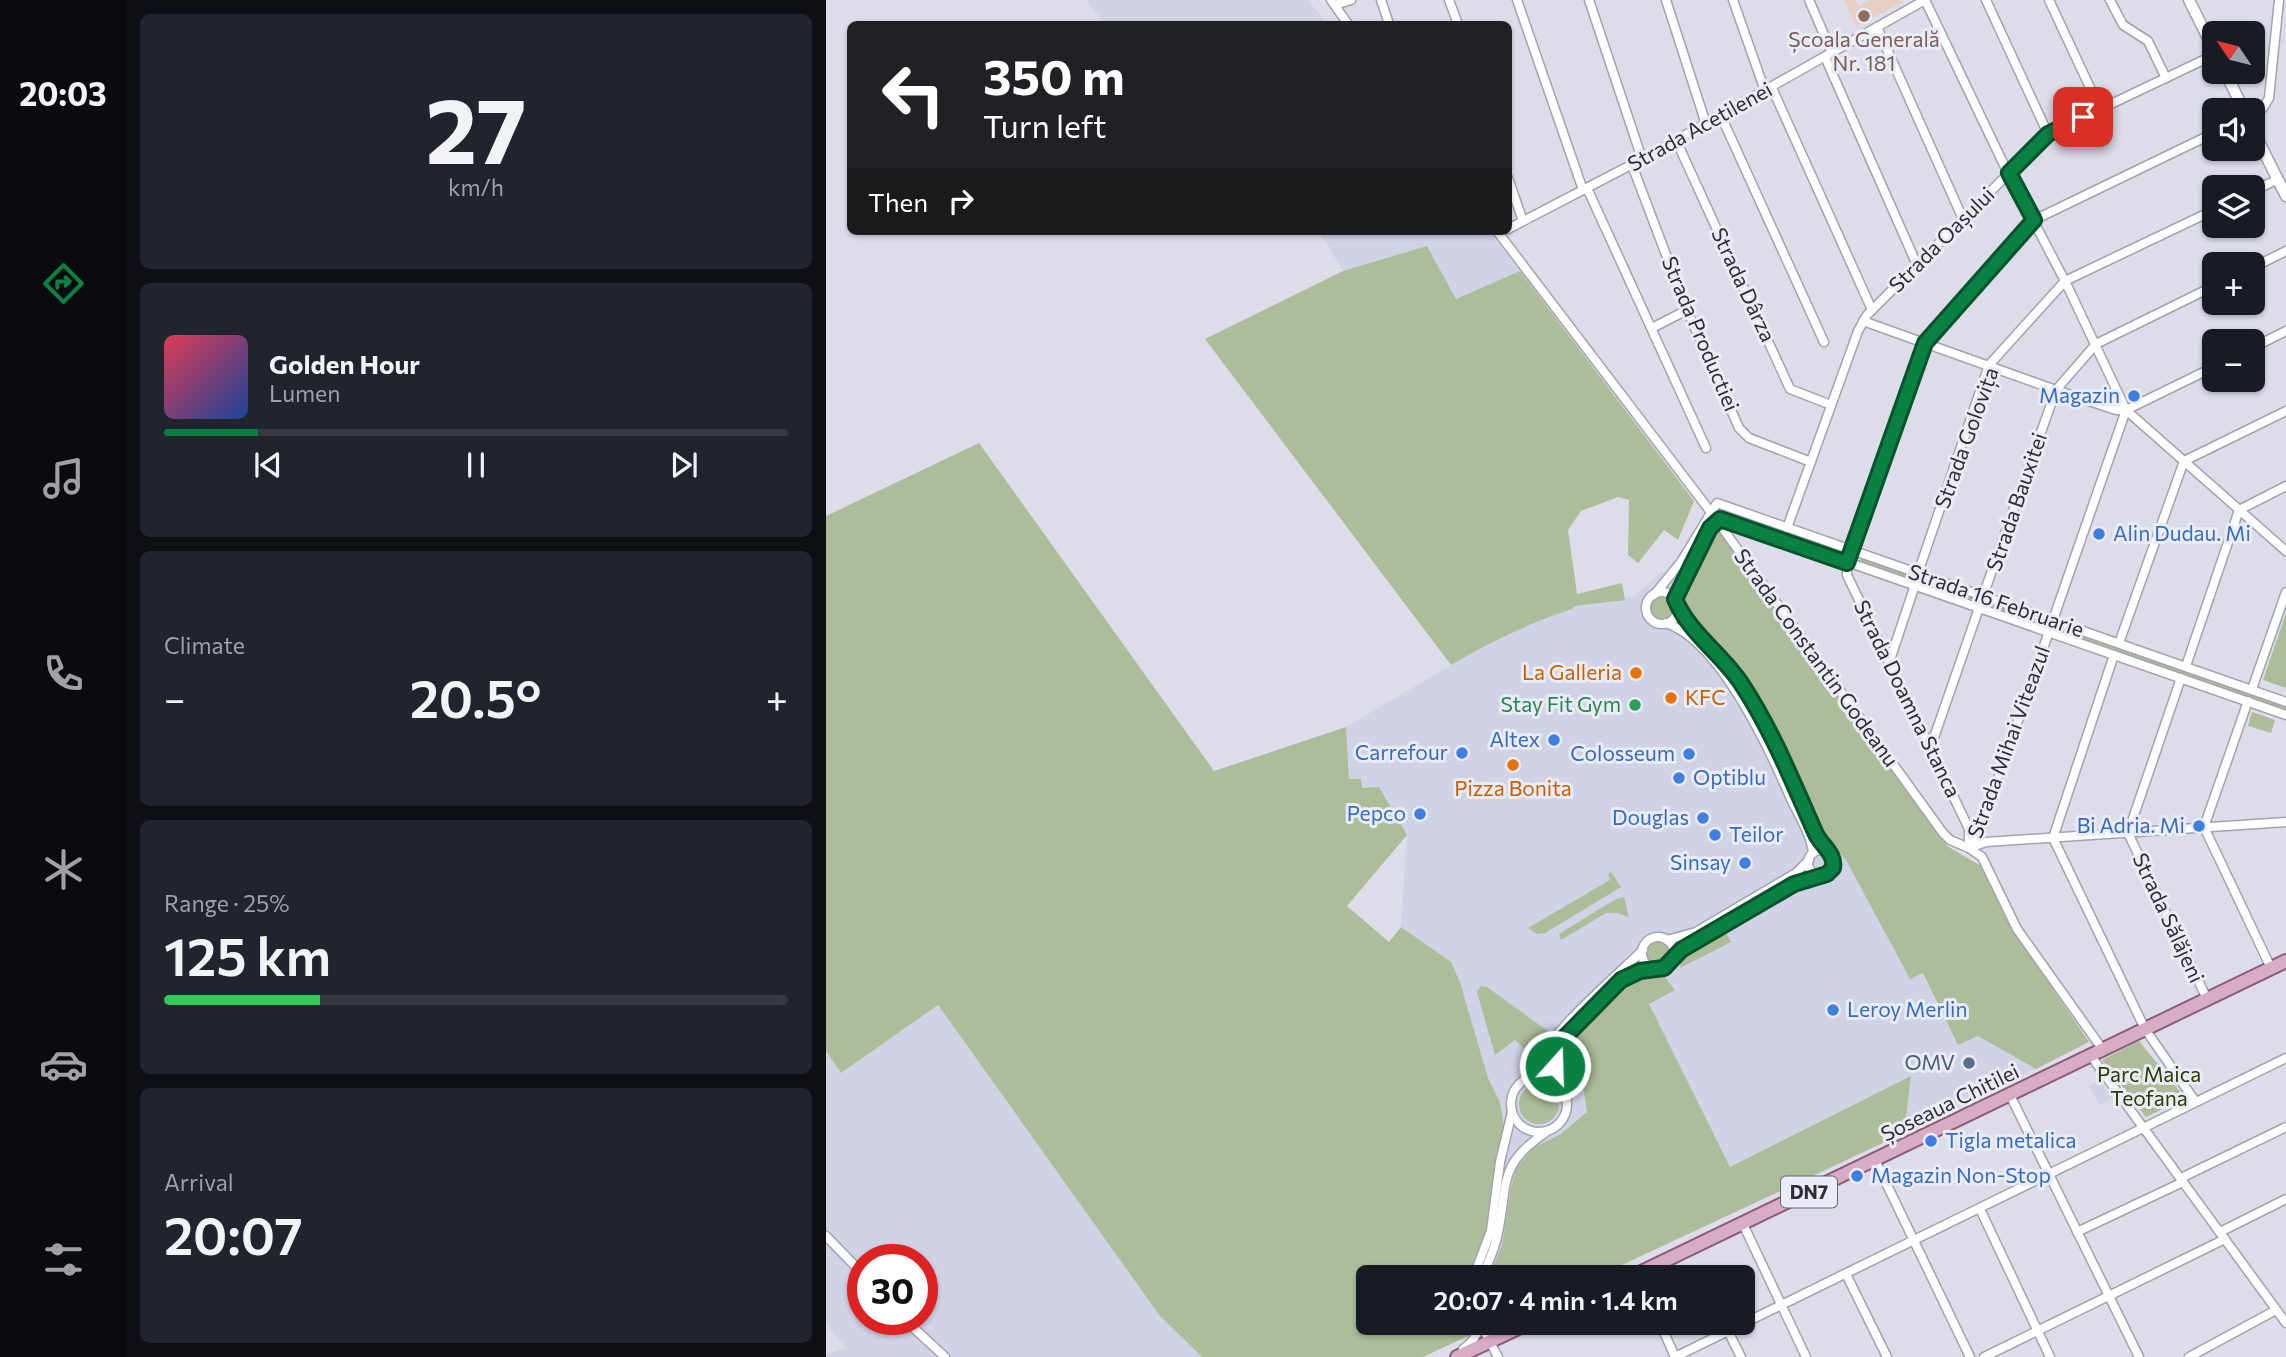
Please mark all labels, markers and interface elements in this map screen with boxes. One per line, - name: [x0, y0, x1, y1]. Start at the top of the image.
- marker: Școala Generală Nr. 181: [1856, 8, 1872, 24]
- north arrow: [2202, 21, 2264, 84]
- map controls: [2202, 21, 2265, 392]
- place label: Școala Generală Nr. 181: [1788, 26, 1940, 75]
- text: 350 m: [983, 45, 1125, 105]
- icon: left: [868, 49, 959, 140]
- text: 27: [425, 71, 527, 183]
- text: 20:03: [19, 73, 107, 113]
- street label: Strada Acetilenei: [1623, 76, 1776, 176]
- pin: [2053, 87, 2113, 147]
- icon: arrive: [2064, 98, 2102, 136]
- button: sound: [2202, 98, 2265, 161]
- text: Turn left: [983, 105, 1107, 145]
- text: km/h: [448, 173, 504, 201]
- button: layers: [2202, 175, 2265, 238]
- street label: Strada Oașului: [1883, 181, 2000, 298]
- icon: right: [942, 182, 980, 220]
- text: Then: [868, 186, 928, 217]
- street label: Strada Dârza: [1707, 223, 1782, 345]
- street label: Strada Productiei: [1658, 252, 1745, 414]
- button: +: [2202, 252, 2265, 315]
- icon: directions: [39, 259, 88, 308]
- button: −: [2202, 329, 2265, 392]
- text: Golden Hour: [269, 348, 420, 379]
- street label: Strada Golovița: [1928, 364, 2005, 512]
- text: Lumen: [269, 379, 340, 407]
- place label: Magazin: [2039, 382, 2120, 407]
- marker: Magazin: [2126, 388, 2142, 404]
- street label: Strada Bauxitei: [1980, 429, 2051, 574]
- icon: previous: [249, 446, 287, 484]
- icon: pause: [457, 446, 495, 484]
- icon: next: [665, 446, 703, 484]
- icon: music: [39, 454, 88, 503]
- place label: Alin Dudau. Mi: [2113, 520, 2251, 545]
- marker: Alin Dudau. Mi: [2091, 526, 2107, 542]
- street label: Strada Constantin Godeanu: [1730, 543, 1905, 771]
- street label: Strada 16 Februarie: [1906, 558, 2087, 641]
- street label: Strada Doamna Stanca: [1850, 596, 1967, 801]
- text: Climate: [164, 631, 245, 659]
- street label: Strada Mihai Viteazul: [1961, 642, 2054, 841]
- icon: phone: [39, 649, 88, 698]
- place label: La Galleria: [1522, 659, 1622, 684]
- text: 20.5°: [410, 665, 541, 729]
- marker: La Galleria: [1628, 665, 1644, 681]
- text: −: [164, 674, 186, 721]
- text: +: [766, 674, 788, 721]
- place label: KFC: [1685, 684, 1726, 709]
- marker: KFC: [1663, 690, 1679, 706]
- place label: Stay Fit Gym: [1500, 691, 1621, 716]
- marker: Stay Fit Gym: [1627, 697, 1643, 713]
- place label: Altex: [1489, 726, 1540, 751]
- marker: Altex: [1546, 732, 1562, 748]
- place label: Carrefour: [1355, 739, 1448, 764]
- place label: Colosseum: [1570, 740, 1675, 765]
- marker: Carrefour: [1454, 745, 1470, 761]
- marker: Colosseum: [1681, 746, 1697, 762]
- marker: Pizza Bonita: [1505, 757, 1521, 773]
- place label: Optiblu: [1693, 764, 1766, 789]
- marker: Optiblu: [1671, 770, 1687, 786]
- place label: Pizza Bonita: [1454, 775, 1572, 800]
- place label: Pepco: [1347, 800, 1406, 825]
- place label: Douglas: [1612, 804, 1689, 829]
- marker: Pepco: [1412, 806, 1428, 822]
- marker: Douglas: [1695, 810, 1711, 826]
- place label: Bi Adria. Mi: [2077, 812, 2185, 837]
- marker: Bi Adria. Mi: [2191, 818, 2207, 834]
- place label: Teilor: [1729, 821, 1784, 846]
- marker: Teilor: [1707, 827, 1723, 843]
- icon: climate: [39, 845, 88, 894]
- place label: Sinsay: [1670, 849, 1731, 874]
- street label: Strada Sălăjeni: [2128, 849, 2210, 986]
- marker: Sinsay: [1737, 855, 1753, 871]
- text: Range · 25%: [164, 889, 289, 917]
- text: 125 km: [164, 923, 331, 987]
- place label: Leroy Merlin: [1847, 996, 1967, 1021]
- marker: Leroy Merlin: [1825, 1002, 1841, 1018]
- position arrow: [1518, 1029, 1592, 1103]
- icon: car: [39, 1040, 88, 1089]
- place label: OMV: [1905, 1049, 1955, 1074]
- marker: OMV: [1961, 1055, 1977, 1071]
- street label: Șoseaua Chitilei: [1876, 1057, 2023, 1148]
- park label: Parc Maica Teofana: [2097, 1061, 2201, 1110]
- place label: Tigla metalica: [1945, 1127, 2077, 1152]
- marker: Tigla metalica: [1923, 1133, 1939, 1149]
- place label: Magazin Non-Stop: [1871, 1162, 2051, 1187]
- text: Arrival: [164, 1168, 234, 1196]
- marker: Magazin Non-Stop: [1849, 1168, 1865, 1184]
- road number: DN7: [1781, 1176, 1837, 1208]
- text: 20:07: [164, 1202, 303, 1266]
- icon: filters: [39, 1235, 88, 1284]
- speed limit sign: 30: [847, 1244, 938, 1335]
- text: 20:07 · 4 min · 1.4 km: [1433, 1284, 1678, 1315]

